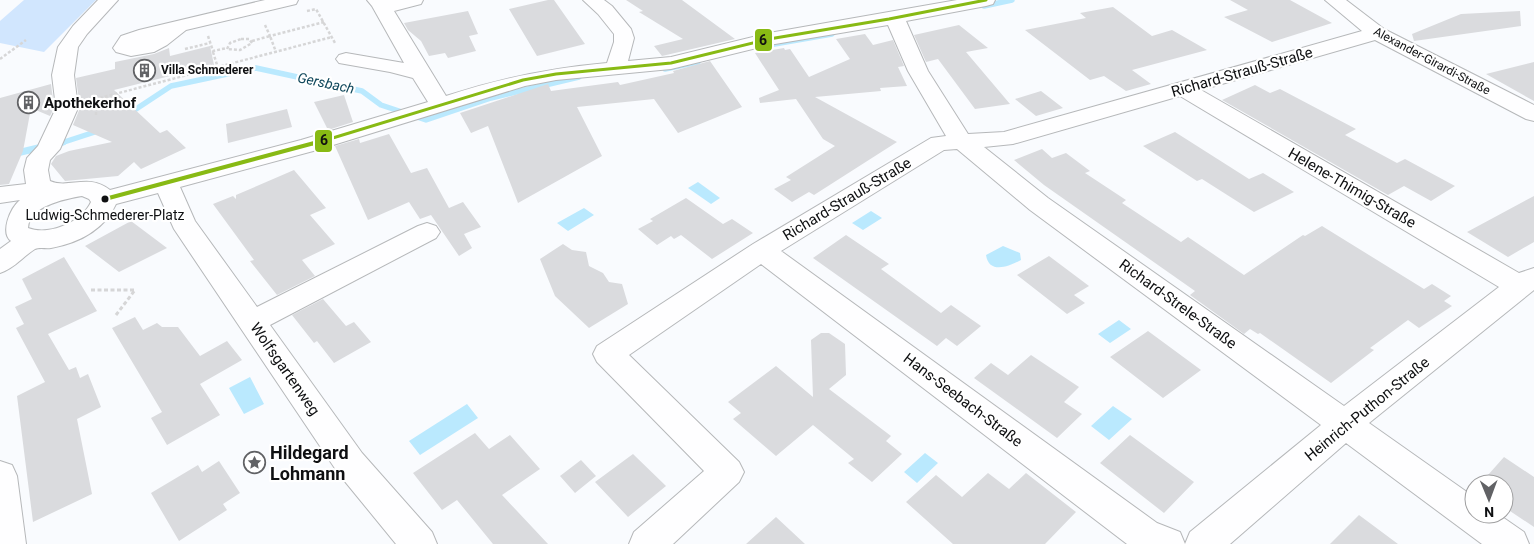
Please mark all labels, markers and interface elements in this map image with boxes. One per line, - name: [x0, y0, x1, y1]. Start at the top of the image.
- street label: Alexander-Girardi-Straße: [1371, 24, 1493, 98]
- line badge: 6: [754, 28, 773, 52]
- text: 6: [759, 32, 767, 48]
- street label: Richard-Strauß-Straße: [1169, 43, 1315, 101]
- building icon: Villa Schmederer: [133, 58, 157, 82]
- place label: Villa Schmederer: [161, 63, 254, 77]
- water label: Gersbach: [296, 69, 356, 97]
- building icon: Apothekerhof: [16, 91, 40, 115]
- place label: Apothekerhof: [44, 94, 137, 112]
- line badge: 6: [314, 129, 333, 153]
- text: 6: [320, 132, 328, 148]
- street label: Helene-Thimig-Straße: [1285, 144, 1419, 232]
- street label: Richard-Strauß-Straße: [780, 154, 914, 244]
- marker: Ludwig-Schmederer-Platz: [100, 194, 110, 204]
- place label: Ludwig-Schmederer-Platz: [26, 207, 185, 223]
- street label: Richard-Strele-Straße: [1116, 255, 1240, 353]
- street label: Wolfsgartenweg: [246, 319, 324, 419]
- street label: Hans-Seebach-Straße: [900, 349, 1026, 451]
- street label: Heinrich-Puthon-Straße: [1301, 353, 1433, 465]
- place label: Hildegard Lohmann: [270, 442, 349, 484]
- place icon: Hildegard Lohmann: [242, 450, 266, 474]
- north arrow: [1464, 474, 1514, 524]
- text: N: [1484, 504, 1494, 520]

